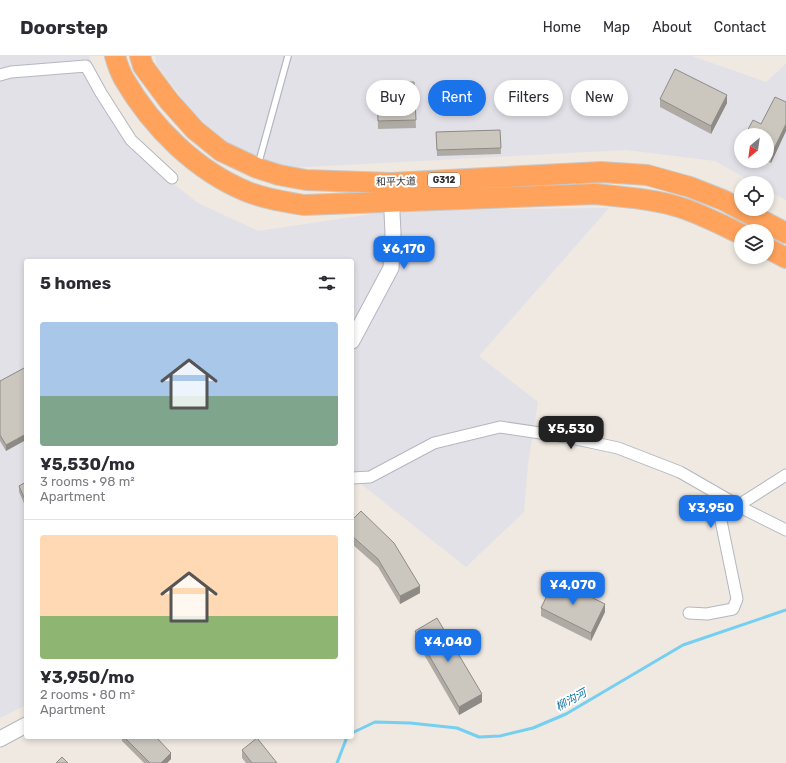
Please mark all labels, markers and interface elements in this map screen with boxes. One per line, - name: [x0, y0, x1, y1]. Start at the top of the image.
- text: Doorstep: [20, 16, 108, 39]
- text: Home: [543, 19, 581, 36]
- text: Map: [603, 19, 630, 36]
- text: About: [652, 19, 692, 36]
- text: Contact: [714, 19, 766, 36]
- chip: Buy: [366, 80, 420, 116]
- chip: Rent: [428, 80, 486, 116]
- chip: Filters: [494, 80, 563, 116]
- chip: New: [571, 80, 628, 116]
- north arrow: [734, 128, 774, 168]
- map controls: [734, 128, 774, 264]
- road number: G312: [428, 173, 460, 187]
- street label: 和平大道: [376, 176, 416, 188]
- button: locate: [734, 176, 774, 216]
- button: layers: [734, 224, 774, 264]
- pin: ¥6,170: [371, 236, 437, 270]
- text: ¥6,170: [383, 241, 425, 256]
- icon: filters: [316, 272, 338, 294]
- text: 5 homes: [40, 273, 111, 293]
- icon: home: [153, 348, 225, 420]
- pin: ¥5,530: [538, 416, 604, 450]
- text: ¥5,530: [548, 421, 594, 436]
- text: ¥5,530/mo: [40, 454, 135, 474]
- text: 3 rooms · 98 m²: [40, 474, 135, 489]
- text: Apartment: [40, 489, 105, 504]
- pin: ¥3,950: [678, 495, 744, 529]
- text: ¥3,950: [688, 500, 734, 515]
- icon: home: [153, 561, 225, 633]
- pin: ¥4,070: [540, 572, 606, 606]
- text: ¥4,070: [550, 577, 596, 592]
- pin: ¥4,040: [415, 629, 481, 663]
- text: ¥4,040: [424, 634, 472, 649]
- text: ¥3,950/mo: [40, 667, 134, 687]
- water label: 柳沟河: [553, 685, 590, 714]
- text: 2 rooms · 80 m²: [40, 687, 135, 702]
- text: Apartment: [40, 702, 105, 717]

